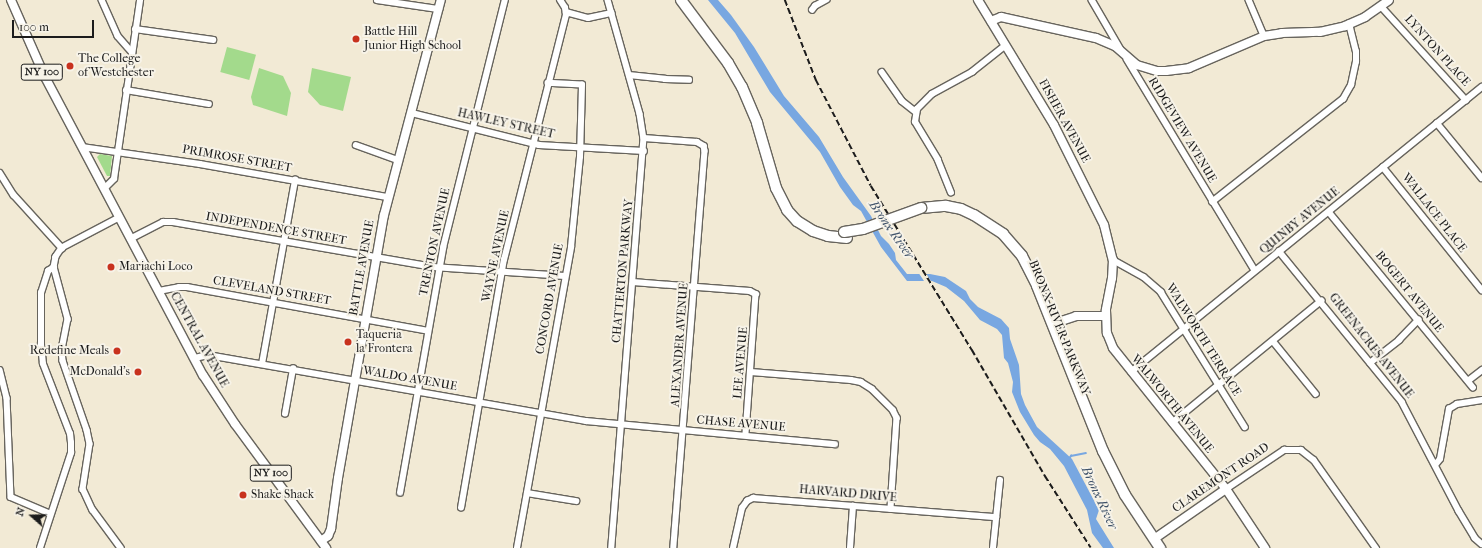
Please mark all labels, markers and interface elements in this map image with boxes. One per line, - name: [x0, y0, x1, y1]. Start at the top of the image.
- scale bar: [14, 12, 96, 38]
- street label: LYNTON PLACE: [1401, 12, 1473, 90]
- text: 100 m: [19, 20, 49, 34]
- place label: Battle Hill Junior High School: [364, 25, 461, 53]
- marker: Battle Hill Junior High School: [351, 34, 361, 44]
- place label: The College of Westchester: [78, 52, 154, 80]
- marker: The College of Westchester: [65, 61, 75, 71]
- road number: NY 100: [20, 63, 64, 81]
- street label: RIDGEVIEW AVENUE: [1145, 75, 1219, 185]
- street label: FISHER AVENUE: [1035, 77, 1093, 165]
- street label: HAWLEY STREET: [456, 106, 556, 142]
- street label: PRIMROSE STREET: [181, 142, 293, 176]
- street label: WALLACE PLACE: [1399, 171, 1469, 255]
- street label: QUINBY AVENUE: [1257, 184, 1343, 258]
- street label: TRENTON AVENUE: [416, 187, 454, 297]
- street label: CHATTERTON PARKWAY: [610, 198, 636, 344]
- water label: Bronx River: [865, 198, 917, 262]
- street label: WAYNE AVENUE: [479, 209, 513, 303]
- street label: INDEPENDENCE STREET: [204, 210, 348, 248]
- street label: BATTLE AVENUE: [347, 219, 377, 317]
- street label: CONCORD AVENUE: [533, 242, 567, 356]
- street label: BOGERT AVENUE: [1372, 249, 1446, 335]
- street label: BRONX RIVER PARKWAY: [1025, 258, 1093, 398]
- place label: Mariachi Loco: [119, 260, 193, 274]
- marker: Mariachi Loco: [106, 262, 116, 272]
- street label: CLEVELAND STREET: [212, 274, 332, 308]
- street label: WALWORTH TERRACE: [1162, 281, 1244, 399]
- street label: ALEXANDER AVENUE: [668, 283, 692, 407]
- street label: CENTRAL AVENUE: [167, 290, 231, 390]
- street label: GREENACRES AVENUE: [1326, 291, 1416, 401]
- street label: LEE AVENUE: [731, 326, 751, 400]
- place label: Taqueria la Frontera: [356, 328, 413, 356]
- marker: Taqueria la Frontera: [343, 337, 353, 347]
- place label: Redefine Meals: [30, 344, 109, 358]
- marker: Redefine Meals: [112, 346, 122, 356]
- street label: WALWORTH AVENUE: [1128, 352, 1216, 456]
- street label: WALDO AVENUE: [362, 364, 458, 394]
- place label: McDonald's: [70, 365, 130, 379]
- marker: McDonald's: [133, 367, 143, 377]
- street label: CHASE AVENUE: [696, 413, 786, 435]
- street label: CLAREMONT ROAD: [1170, 440, 1272, 516]
- road number: NY 100: [249, 464, 293, 482]
- water label: Bronx River: [1078, 464, 1120, 532]
- street label: HARVARD DRIVE: [798, 483, 898, 505]
- place label: Shake Shack: [251, 488, 314, 502]
- marker: Shake Shack: [238, 490, 248, 500]
- north arrow: [12, 496, 52, 536]
- text: N: [13, 506, 28, 518]

